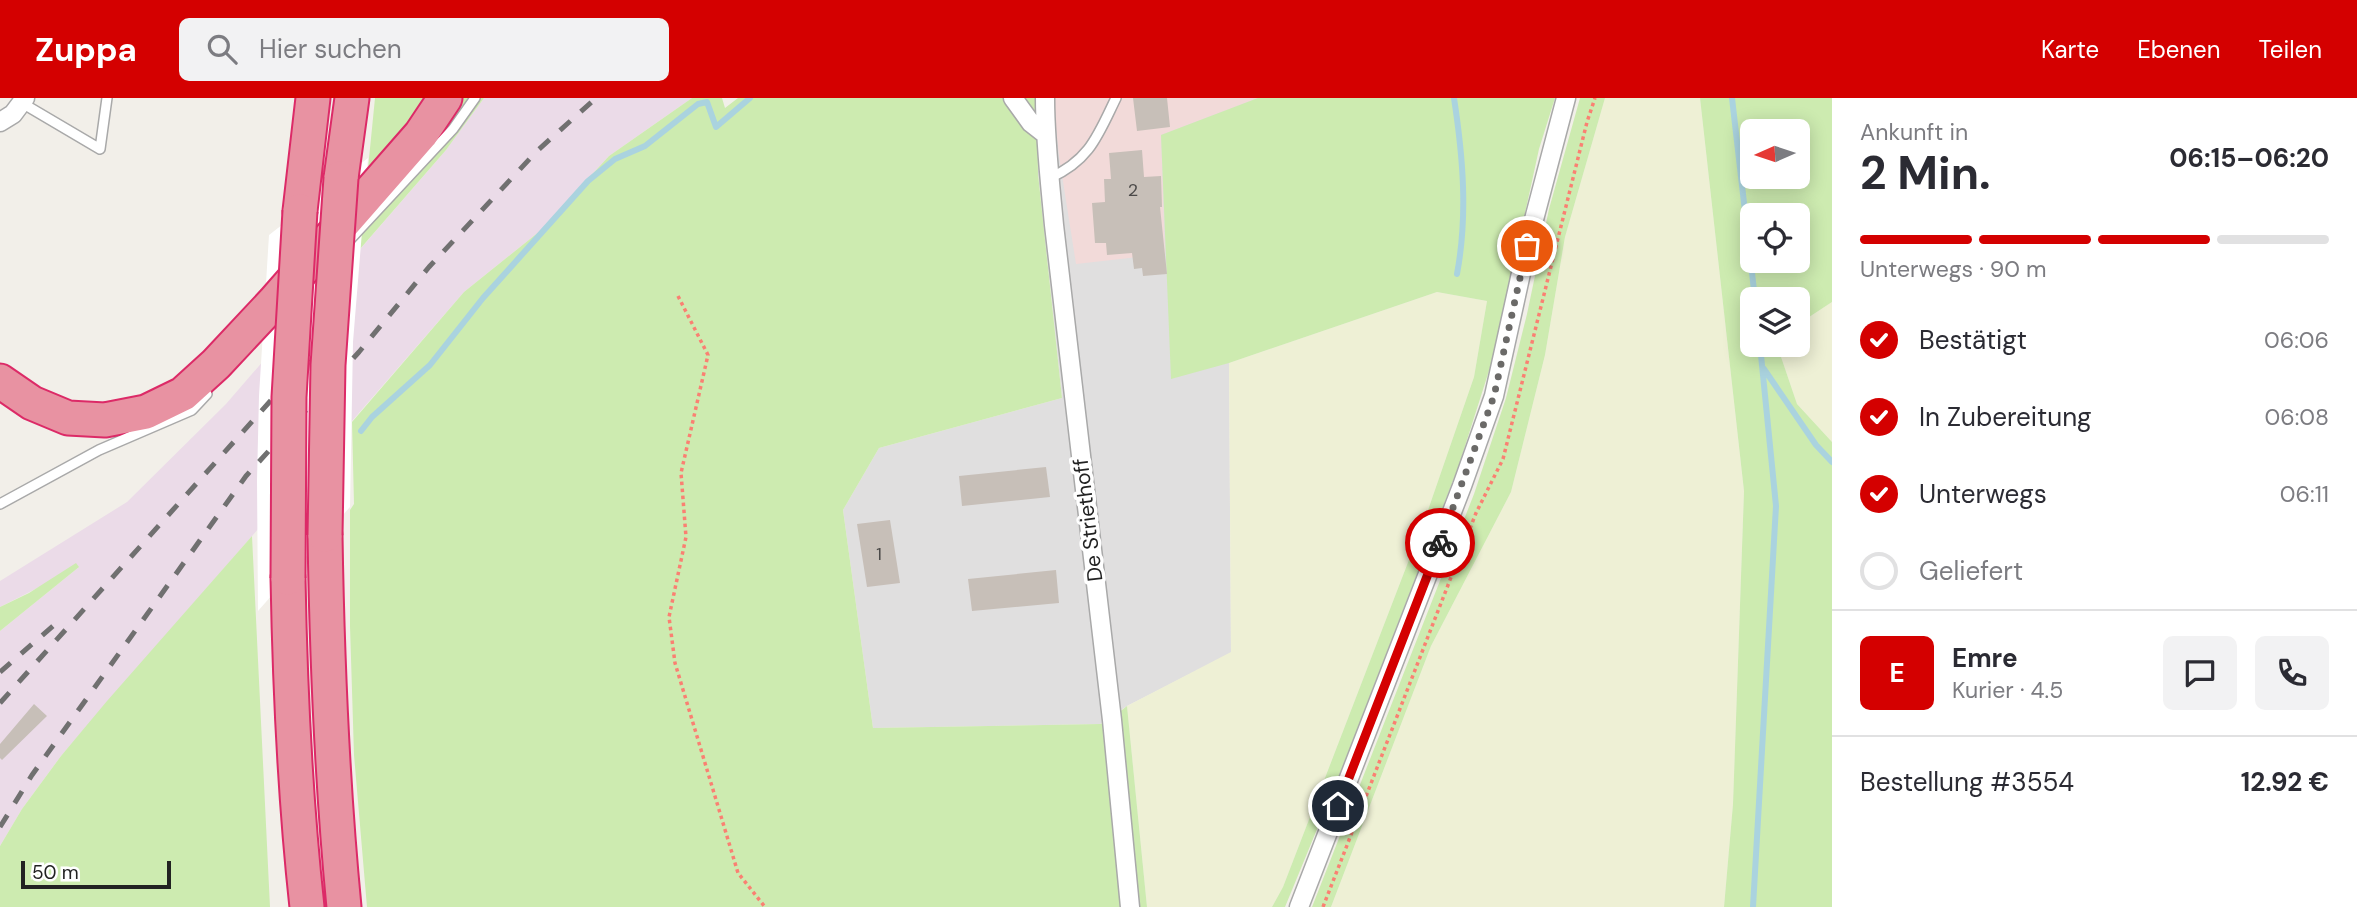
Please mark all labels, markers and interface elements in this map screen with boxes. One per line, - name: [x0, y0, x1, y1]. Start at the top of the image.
- search box: [179, 18, 669, 81]
- text: Zuppa: [35, 28, 137, 71]
- icon: search: [203, 30, 241, 68]
- text: Hier suchen: [259, 32, 402, 66]
- text: Karte: [2041, 34, 2099, 65]
- text: Ebenen: [2137, 34, 2221, 65]
- text: Teilen: [2259, 34, 2322, 65]
- text: Ankunft in: [1860, 117, 1968, 147]
- north arrow: [1740, 119, 1810, 189]
- map controls: [1740, 119, 1810, 357]
- text: 06:15–06:20: [2169, 141, 2329, 175]
- text: 2 Min.: [1860, 143, 1991, 203]
- house number: 2: [1128, 178, 1138, 202]
- button: locate: [1740, 203, 1810, 273]
- pin: [1497, 216, 1557, 276]
- icon: bag: [1508, 227, 1546, 265]
- text: Unterwegs · 90 m: [1860, 254, 2047, 284]
- button: layers: [1740, 287, 1810, 357]
- icon: check: [1860, 321, 1898, 359]
- text: Bestätigt: [1919, 323, 2027, 357]
- text: 06:06: [2264, 325, 2329, 355]
- icon: check: [1860, 398, 1898, 436]
- text: In Zubereitung: [1919, 400, 2092, 434]
- text: 06:08: [2264, 402, 2329, 432]
- street label: De Striethoff: [1067, 457, 1109, 583]
- icon: check: [1860, 475, 1898, 513]
- text: Unterwegs: [1919, 477, 2047, 511]
- text: 06:11: [2280, 479, 2329, 509]
- courier: [1405, 508, 1475, 578]
- icon: bike: [1421, 524, 1459, 562]
- house number: 1: [876, 542, 882, 566]
- text: Geliefert: [1919, 554, 2023, 588]
- button: chat: [2163, 636, 2237, 710]
- button: phone: [2255, 636, 2329, 710]
- text: Emre: [1952, 641, 2018, 675]
- text: E: [1889, 656, 1905, 690]
- text: Kurier · 4.5: [1952, 675, 2063, 705]
- text: Bestellung #3554: [1860, 765, 2074, 799]
- text: 12.92 €: [2241, 765, 2329, 799]
- pin: [1308, 776, 1368, 836]
- icon: home: [1319, 787, 1357, 825]
- scale bar: [21, 858, 172, 890]
- text: 50 m: [32, 860, 79, 885]

